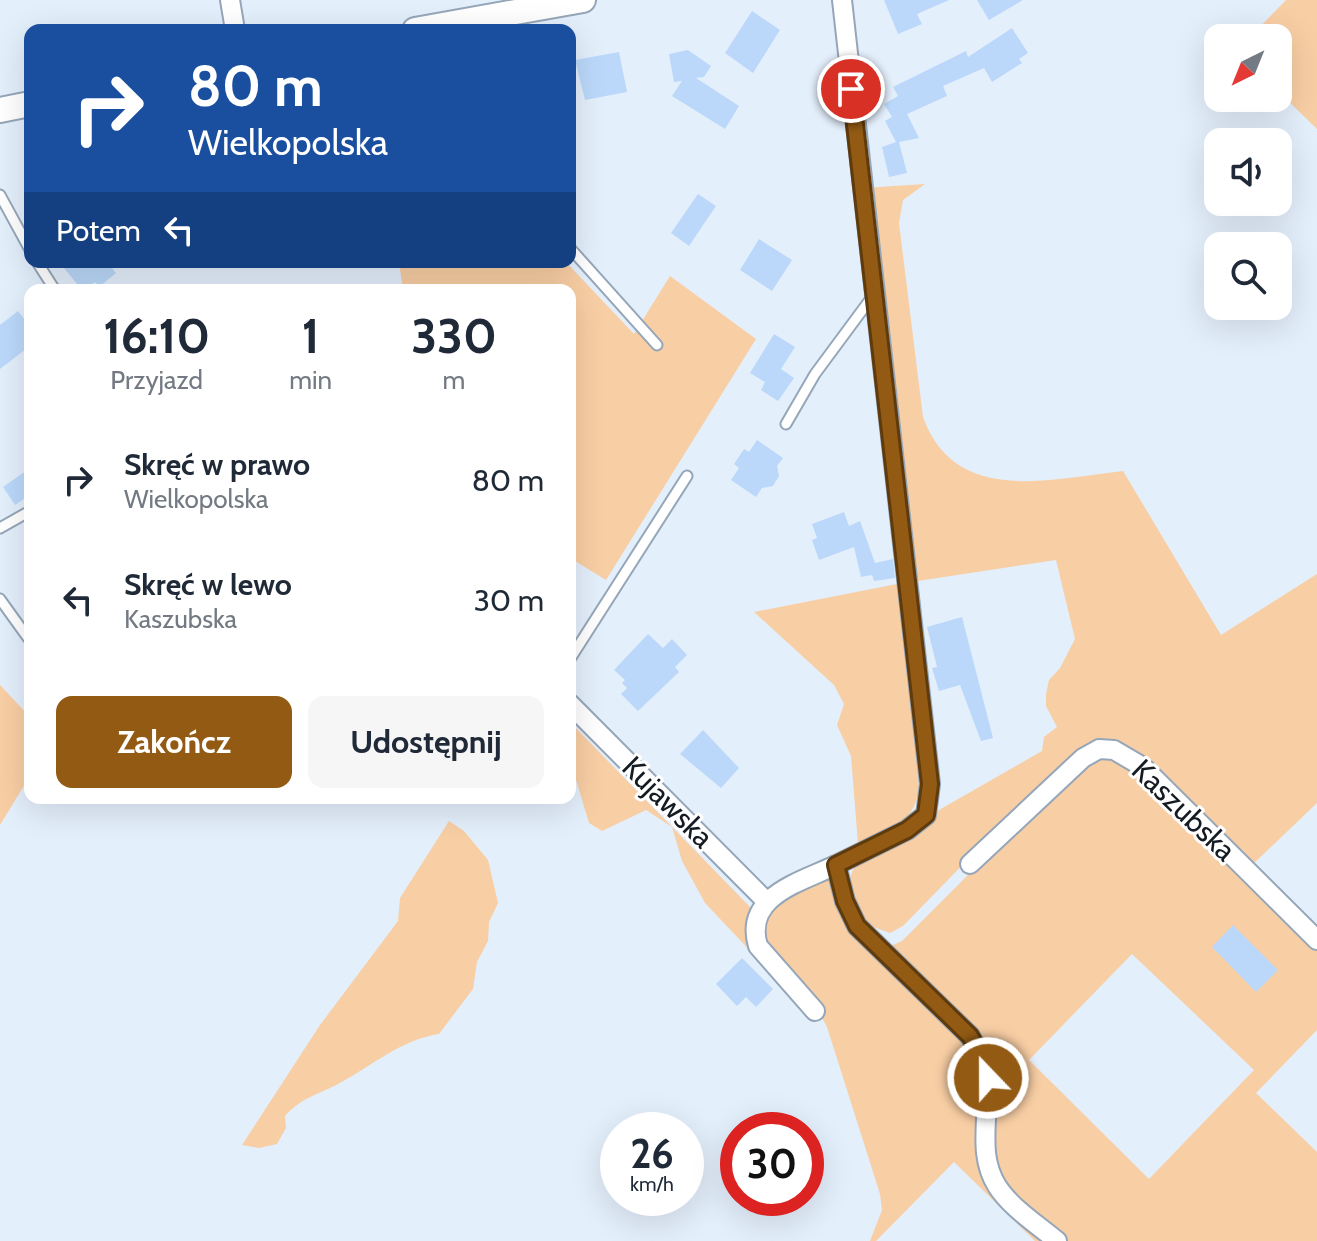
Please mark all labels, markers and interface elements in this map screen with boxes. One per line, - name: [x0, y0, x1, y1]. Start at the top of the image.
- north arrow: [1204, 24, 1292, 112]
- map controls: [1204, 24, 1292, 320]
- text: 80 m: [188, 52, 323, 120]
- pin: [817, 55, 885, 123]
- icon: right: [56, 56, 160, 160]
- icon: arrive: [829, 67, 873, 111]
- text: Wielkopolska: [188, 120, 388, 164]
- button: sound: [1204, 128, 1292, 216]
- icon: left: [157, 208, 201, 252]
- text: Potem: [56, 212, 141, 249]
- button: search: [1204, 232, 1292, 320]
- text: 16:10: [103, 307, 210, 365]
- text: 1: [302, 307, 319, 365]
- text: 330: [411, 307, 497, 365]
- text: Przyjazd: [110, 364, 203, 396]
- text: min: [289, 364, 332, 396]
- text: m: [443, 364, 465, 396]
- text: Skręć w prawo: [124, 446, 310, 483]
- icon: right: [56, 458, 100, 502]
- text: 80 m: [472, 462, 544, 499]
- text: Wielkopolska: [124, 483, 268, 515]
- text: Skręć w lewo: [124, 566, 292, 603]
- icon: left: [56, 578, 100, 622]
- text: 30 m: [474, 582, 544, 619]
- text: Kaszubska: [124, 603, 237, 635]
- button: Zakończ: [56, 696, 292, 788]
- button: Udostępnij: [308, 696, 544, 788]
- street label: Kujawska: [615, 749, 722, 856]
- street label: Kaszubska: [1124, 751, 1244, 869]
- position arrow: [946, 1036, 1030, 1120]
- speed limit sign: 30: [720, 1112, 824, 1216]
- text: 26: [630, 1129, 674, 1178]
- text: km/h: [630, 1172, 674, 1196]

